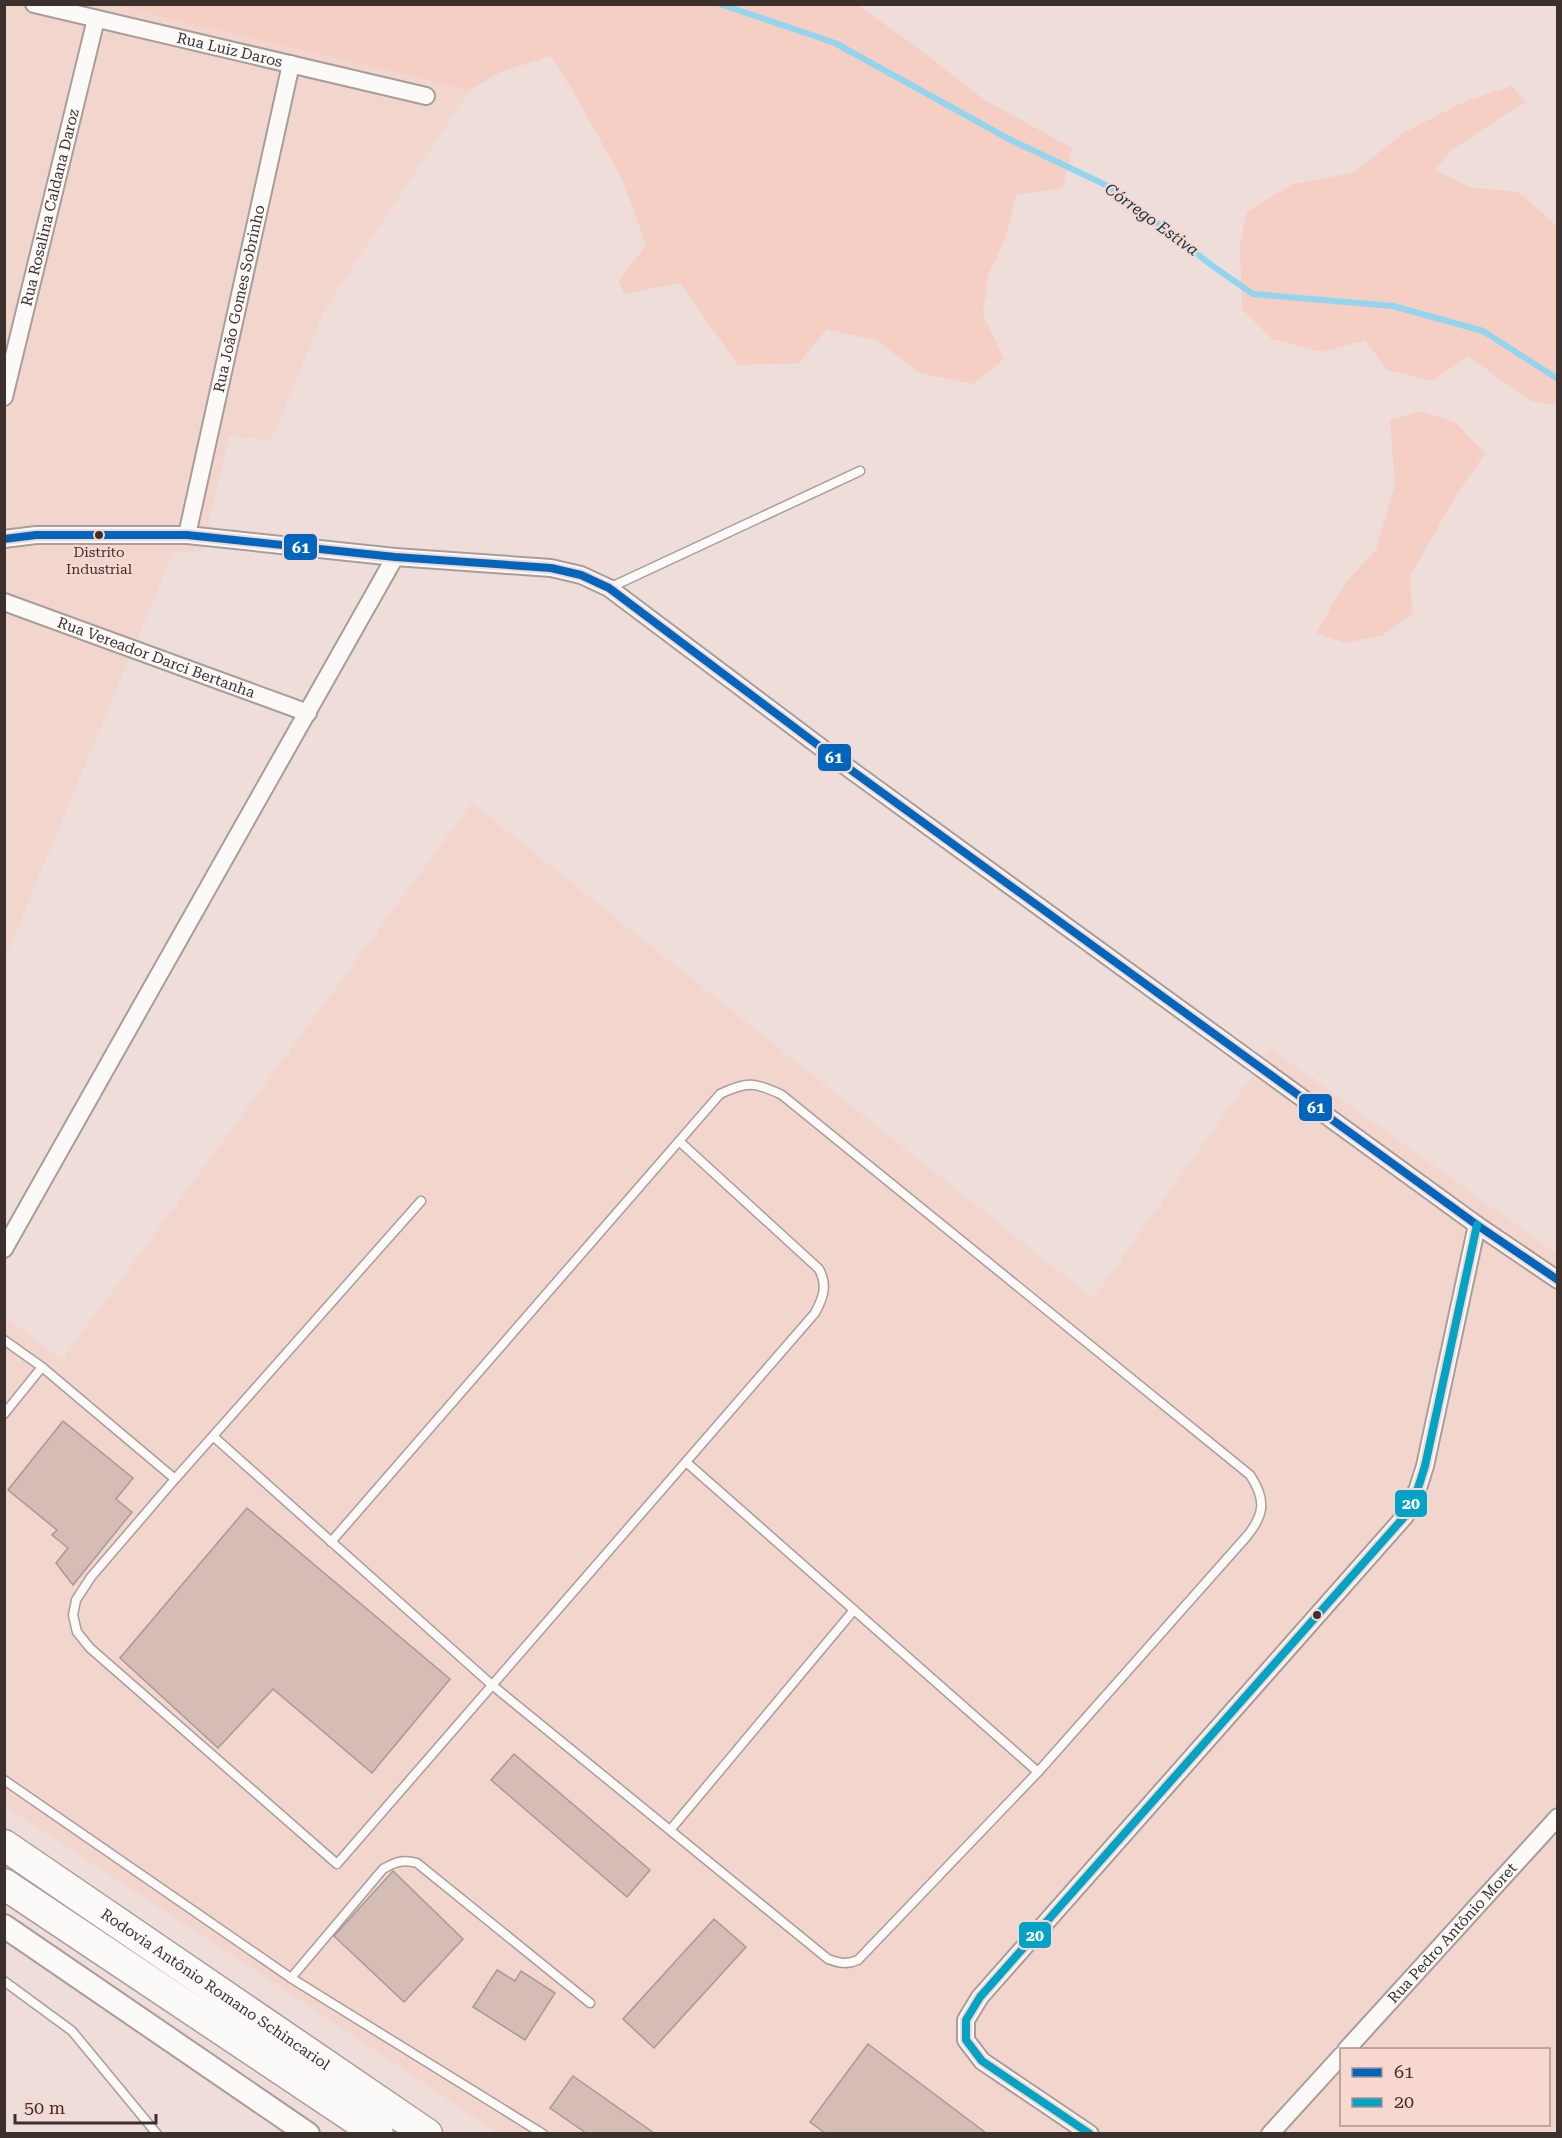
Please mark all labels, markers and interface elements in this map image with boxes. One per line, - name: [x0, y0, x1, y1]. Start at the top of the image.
- street label: Rua Luiz Daros: [175, 29, 284, 71]
- street label: Rua Rosalina Caldana Daroz: [17, 107, 83, 308]
- water label: Córrego Estiva: [1101, 179, 1203, 260]
- street label: Rua João Gomes Sobrinho: [210, 203, 269, 394]
- marker: Distrito Industrial: [93, 529, 105, 541]
- line badge: 61: [283, 533, 318, 561]
- text: 61: [292, 538, 310, 557]
- place label: Distrito Industrial: [66, 544, 133, 577]
- street label: Rua Vereador Darci Bertanha: [55, 613, 257, 702]
- line badge: 61: [817, 743, 852, 772]
- text: 61: [825, 748, 843, 767]
- line badge: 61: [1298, 1093, 1333, 1122]
- text: 61: [1307, 1098, 1325, 1117]
- line badge: 20: [1394, 1489, 1428, 1518]
- text: 20: [1402, 1494, 1420, 1513]
- unlabelled marker: [1311, 1609, 1323, 1621]
- street label: Rua Pedro Antônio Moret: [1384, 1859, 1521, 2007]
- street label: Rodovia Antônio Romano Schincariol: [98, 1905, 334, 2074]
- line badge: 20: [1018, 1921, 1052, 1949]
- text: 20: [1026, 1926, 1044, 1945]
- legend: [1340, 2048, 1550, 2126]
- text: 61: [1394, 2061, 1414, 2082]
- scale bar: [15, 2087, 156, 2125]
- text: 20: [1394, 2091, 1414, 2112]
- text: 50 m: [24, 2097, 65, 2118]

